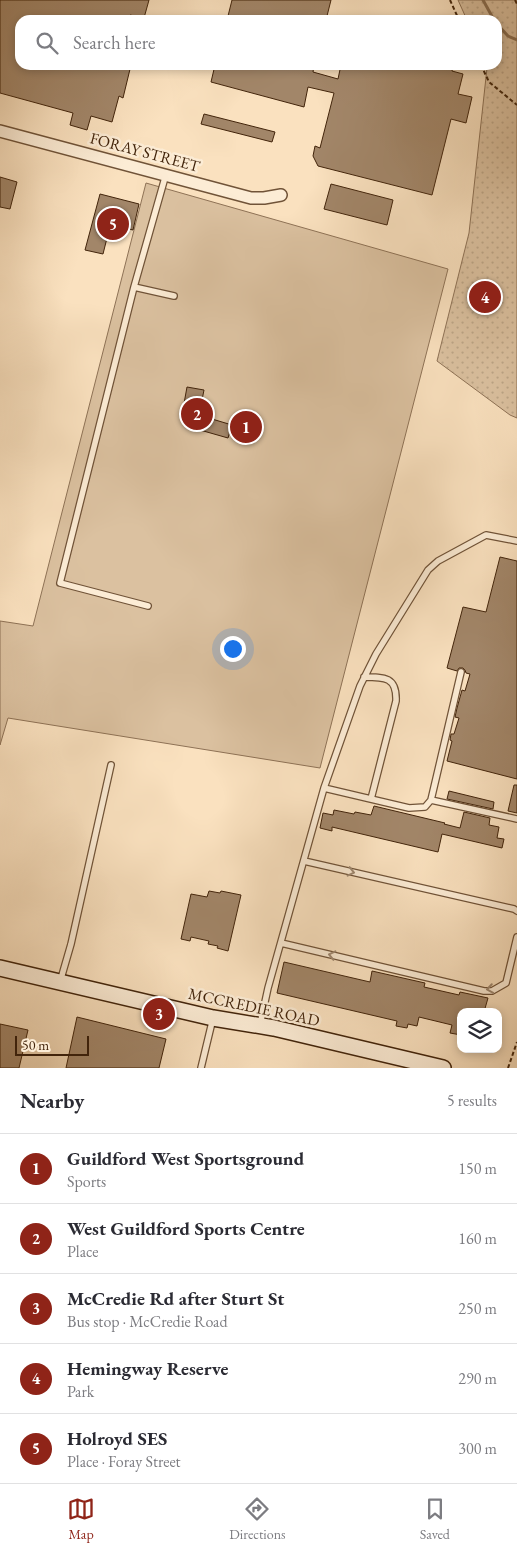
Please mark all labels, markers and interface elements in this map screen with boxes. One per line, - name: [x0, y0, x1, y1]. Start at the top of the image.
- search box: [15, 15, 502, 70]
- icon: search: [33, 29, 61, 57]
- text: Search here: [73, 30, 155, 55]
- street label: FORAY STREET: [88, 127, 203, 177]
- pin: 5: [97, 205, 129, 243]
- pin: 4: [469, 278, 501, 316]
- pin: 2: [181, 395, 213, 433]
- pin: 1: [230, 408, 262, 446]
- your location: [220, 636, 246, 662]
- one-way arrow: [347, 866, 356, 877]
- one-way arrow: [327, 950, 336, 961]
- street label: MCCREDIE ROAD: [186, 983, 322, 1031]
- one-way arrow: [485, 984, 494, 994]
- pin: 3: [143, 995, 175, 1033]
- map controls: [457, 1008, 502, 1053]
- button: layers: [457, 1008, 502, 1053]
- scale bar: [15, 1033, 89, 1056]
- text: 50 m: [22, 1036, 49, 1054]
- text: Nearby: [20, 1087, 84, 1114]
- text: 5 results: [447, 1090, 497, 1111]
- text: Guildford West Sportsground: [67, 1146, 304, 1171]
- text: 1: [32, 1158, 40, 1179]
- text: 150 m: [458, 1158, 497, 1179]
- text: Sports: [67, 1171, 106, 1192]
- text: West Guildford Sports Centre: [67, 1216, 305, 1241]
- text: 2: [32, 1228, 40, 1249]
- text: 160 m: [458, 1228, 497, 1249]
- text: Place: [67, 1241, 99, 1262]
- text: McCredie Rd after Sturt St: [67, 1286, 284, 1311]
- text: 3: [32, 1298, 40, 1319]
- text: 250 m: [458, 1298, 497, 1319]
- text: Bus stop · McCredie Road: [67, 1311, 228, 1332]
- text: Hemingway Reserve: [67, 1356, 228, 1381]
- text: 4: [32, 1368, 40, 1389]
- text: 290 m: [458, 1368, 497, 1389]
- text: Park: [67, 1381, 94, 1402]
- text: Holroyd SES: [67, 1426, 167, 1451]
- text: 5: [32, 1438, 40, 1459]
- text: 300 m: [458, 1438, 497, 1459]
- text: Place · Foray Street: [67, 1451, 181, 1472]
- tab: Map: [67, 1495, 95, 1543]
- tab: Directions: [229, 1495, 286, 1543]
- tab: Saved: [420, 1495, 450, 1543]

